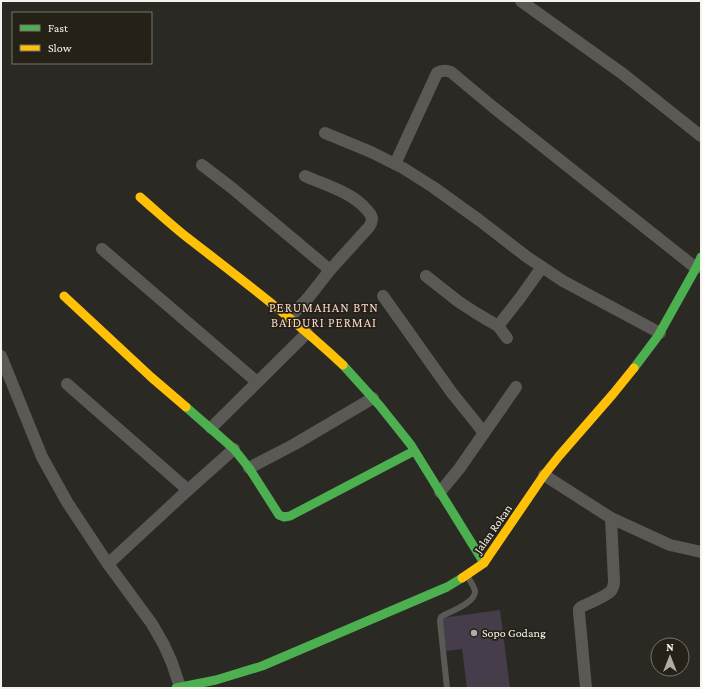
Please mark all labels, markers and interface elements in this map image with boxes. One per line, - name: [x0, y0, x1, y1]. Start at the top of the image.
- legend: [12, 12, 152, 64]
- text: Fast: [48, 21, 69, 35]
- text: Slow: [48, 41, 72, 55]
- district label: PERUMAHAN BTN BAIDURI PERMAI: [269, 300, 379, 330]
- street label: Jalan Rokan: [470, 501, 515, 557]
- place label: Sopo Godang: [482, 626, 546, 640]
- marker: Sopo Godang: [469, 628, 479, 638]
- north arrow: [650, 637, 690, 677]
- text: N: [666, 641, 674, 653]

